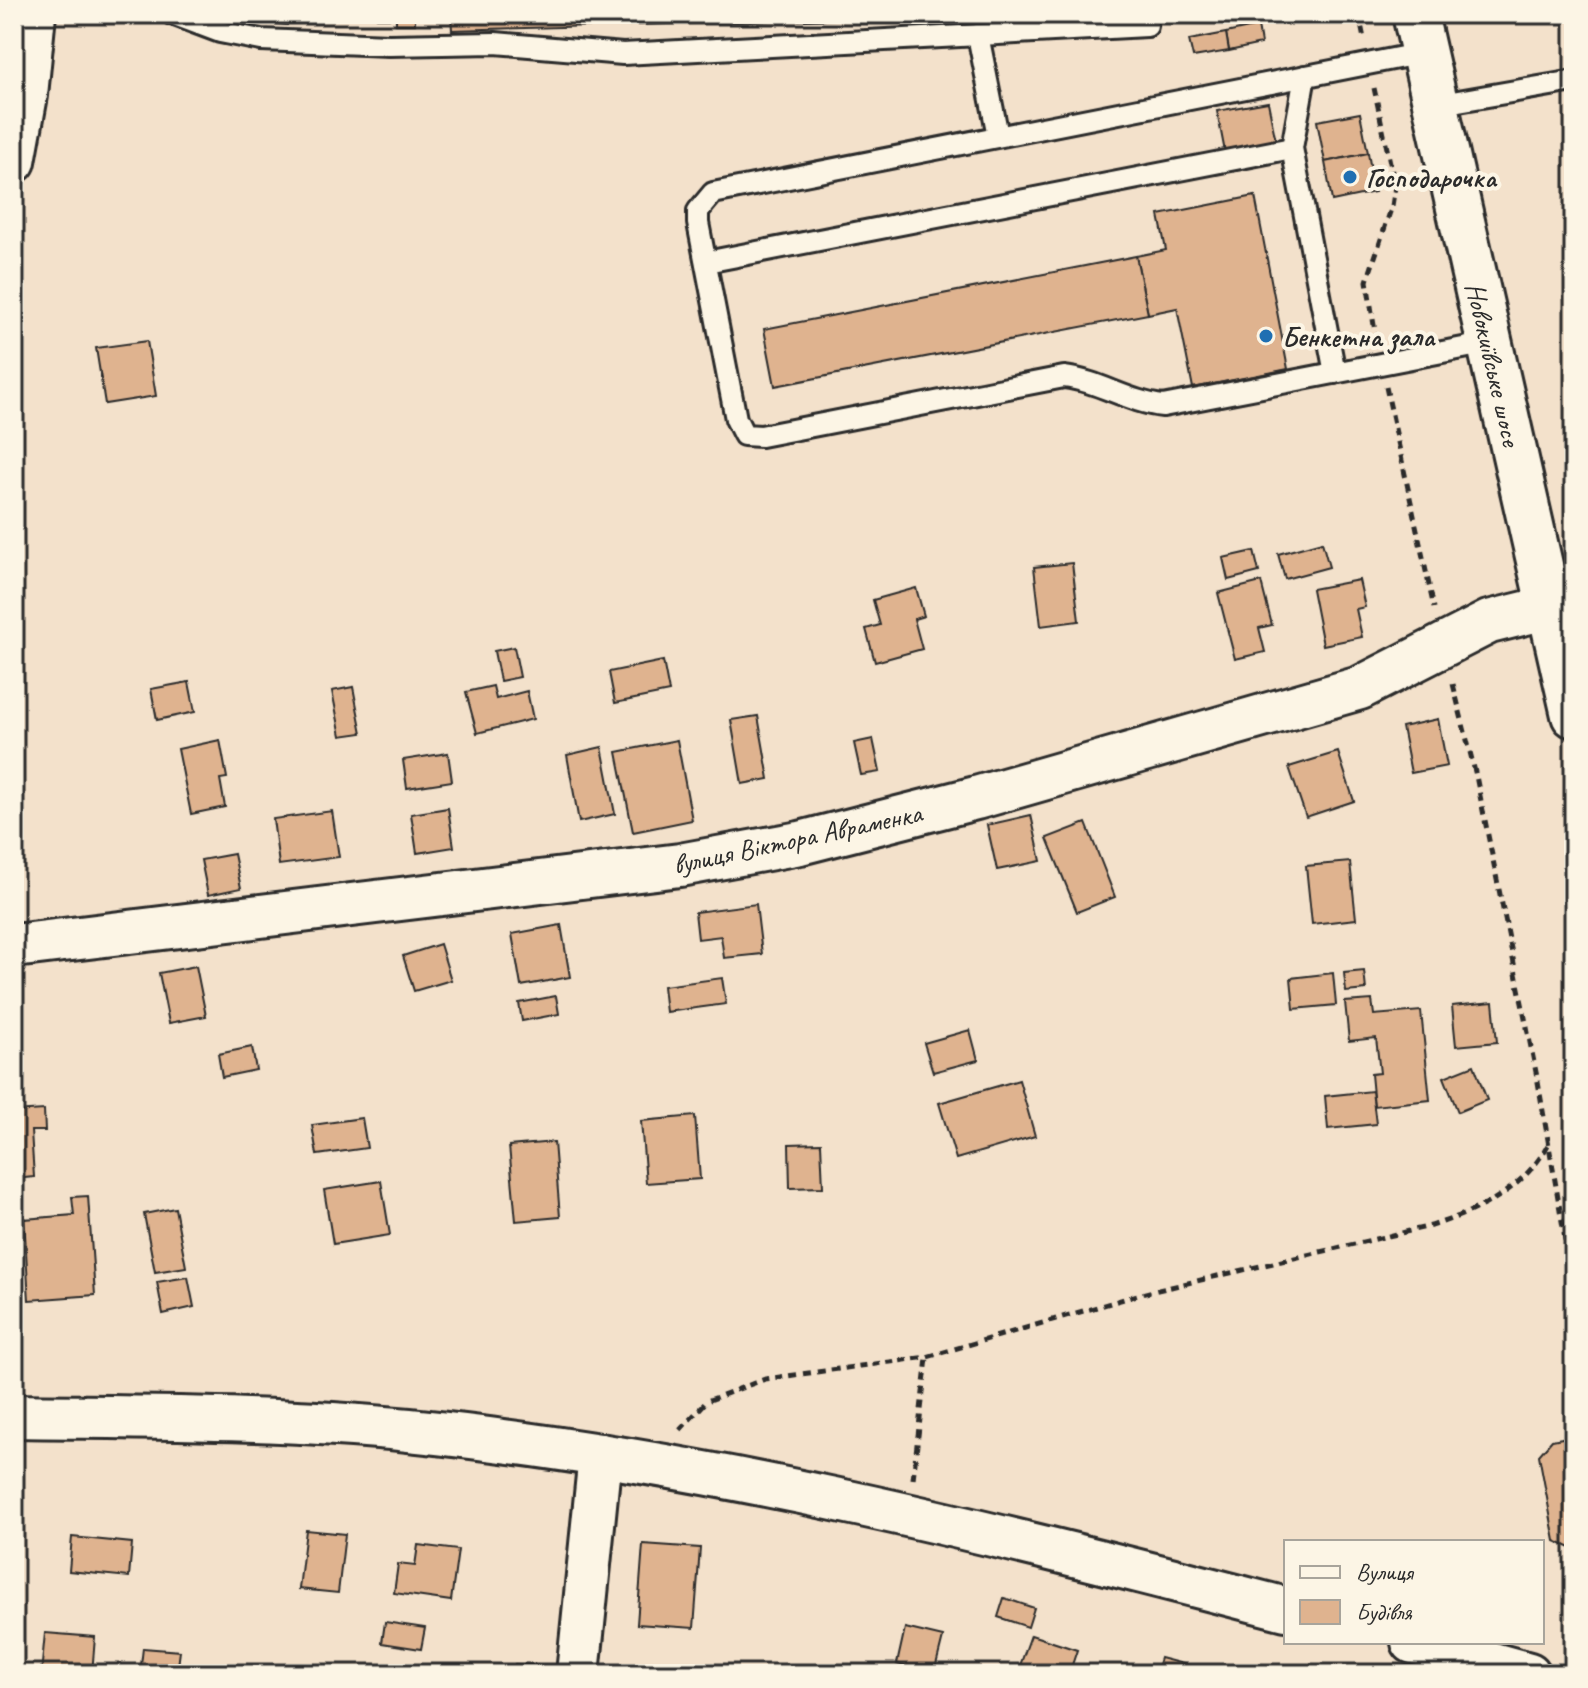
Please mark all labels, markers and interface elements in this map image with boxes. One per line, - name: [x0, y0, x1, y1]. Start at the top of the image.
- place label: Господарочка: [1366, 160, 1498, 195]
- marker: Господарочка: [1341, 168, 1359, 186]
- street label: Новокиївське шосе: [1458, 279, 1530, 451]
- place label: Бенкетна зала: [1282, 319, 1436, 355]
- marker: Бенкетна зала: [1257, 327, 1275, 345]
- street label: вулиця Віктора Авраменка: [670, 795, 926, 882]
- legend: [1284, 1540, 1544, 1644]
- text: Вулиця: [1356, 1557, 1415, 1587]
- text: Будівля: [1356, 1597, 1413, 1627]

